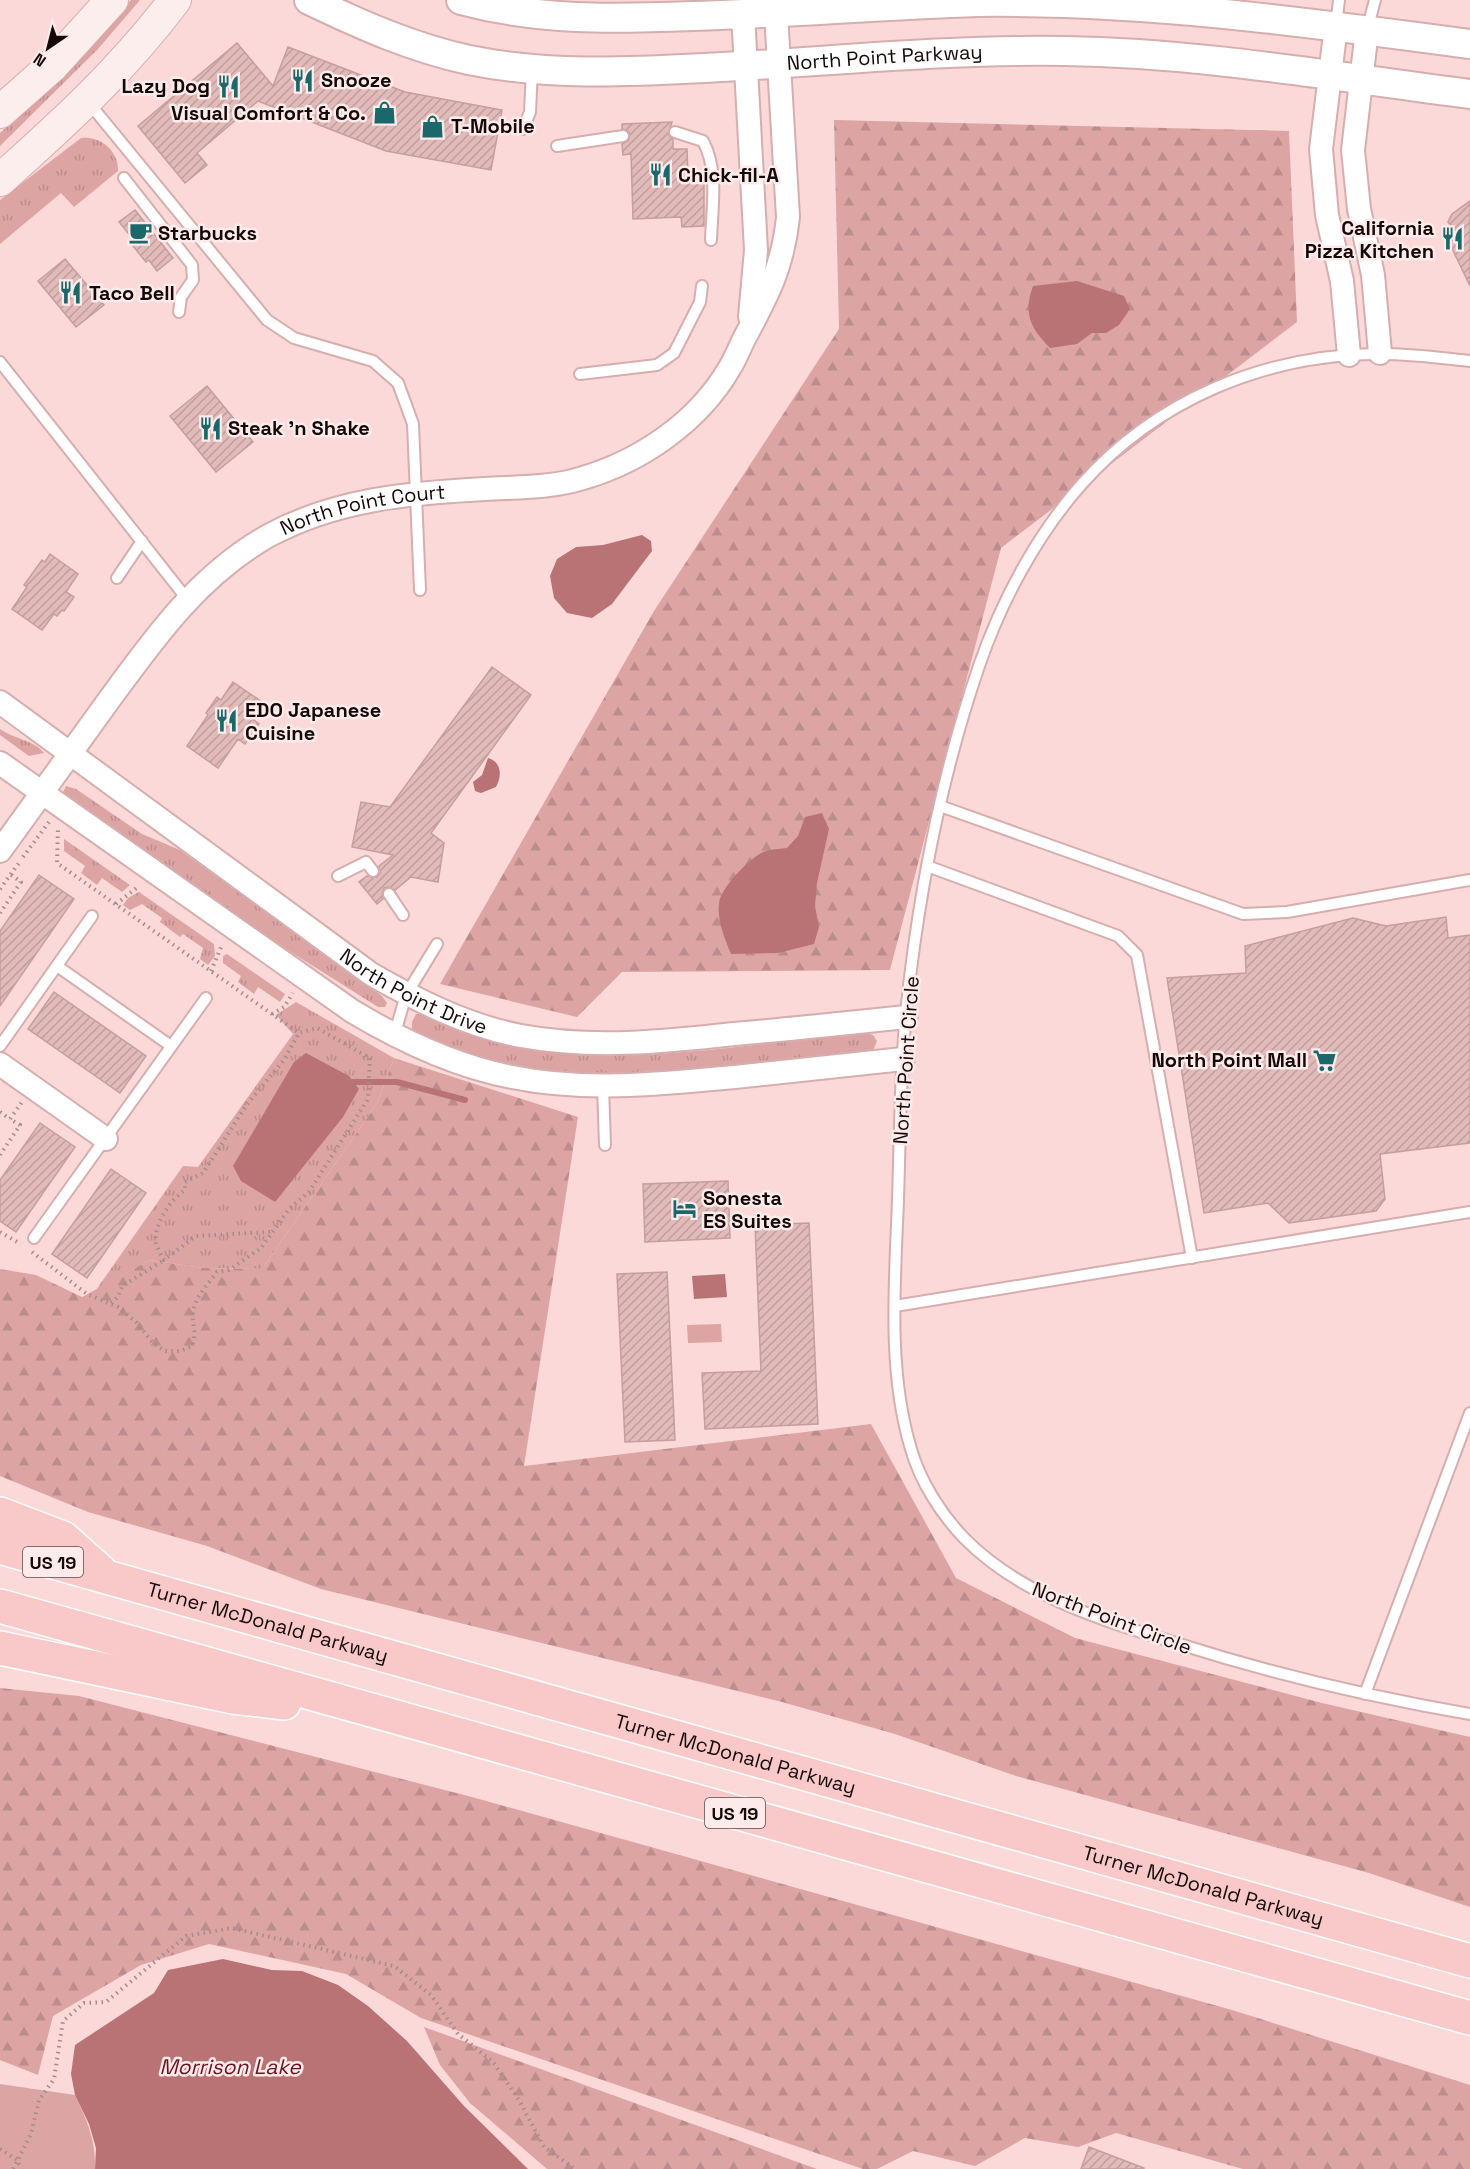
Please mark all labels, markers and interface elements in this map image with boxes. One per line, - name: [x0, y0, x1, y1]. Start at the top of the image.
- north arrow: [18, 18, 78, 78]
- street label: North Point Parkway: [786, 39, 983, 76]
- text: N: [29, 48, 50, 72]
- restaurant icon: Snooze: [290, 67, 316, 93]
- place label: Snooze: [321, 67, 392, 93]
- place label: Lazy Dog: [122, 73, 210, 99]
- restaurant icon: Lazy Dog: [215, 73, 241, 99]
- place label: Visual Comfort & Co.: [171, 100, 366, 126]
- shop icon: Visual Comfort & Co.: [371, 100, 397, 126]
- shop icon: T-Mobile: [420, 113, 446, 139]
- place label: T-Mobile: [451, 113, 535, 139]
- restaurant icon: Chick-fil-A: [647, 162, 673, 188]
- place label: Chick-fil-A: [678, 162, 779, 188]
- place label: California Pizza Kitchen: [1305, 215, 1434, 264]
- cafe icon: Starbucks: [127, 220, 153, 246]
- place label: Starbucks: [158, 220, 257, 246]
- restaurant icon: California Pizza Kitchen: [1439, 226, 1465, 252]
- restaurant icon: Taco Bell: [58, 280, 84, 306]
- place label: Taco Bell: [89, 280, 175, 306]
- restaurant icon: Steak 'n Shake: [197, 415, 223, 441]
- place label: Steak 'n Shake: [228, 415, 370, 441]
- street label: North Point Court: [276, 479, 446, 541]
- place label: EDO Japanese Cuisine: [245, 697, 381, 746]
- restaurant icon: EDO Japanese Cuisine: [214, 708, 240, 734]
- street label: North Point Drive: [335, 942, 491, 1040]
- street label: North Point Circle: [887, 975, 925, 1145]
- place label: North Point Mall: [1151, 1047, 1307, 1073]
- supermarket icon: North Point Mall: [1312, 1047, 1338, 1073]
- place label: Sonesta ES Suites: [703, 1185, 792, 1234]
- hotel icon: Sonesta ES Suites: [672, 1196, 698, 1222]
- road number: US 19: [23, 1547, 83, 1577]
- street label: Turner McDonald Parkway: [144, 1576, 391, 1669]
- street label: North Point Circle: [1029, 1576, 1195, 1660]
- street label: Turner McDonald Parkway: [612, 1708, 859, 1800]
- road number: US 19: [705, 1798, 765, 1828]
- street label: Turner McDonald Parkway: [1080, 1840, 1327, 1932]
- water label: Morrison Lake: [159, 2053, 302, 2080]

